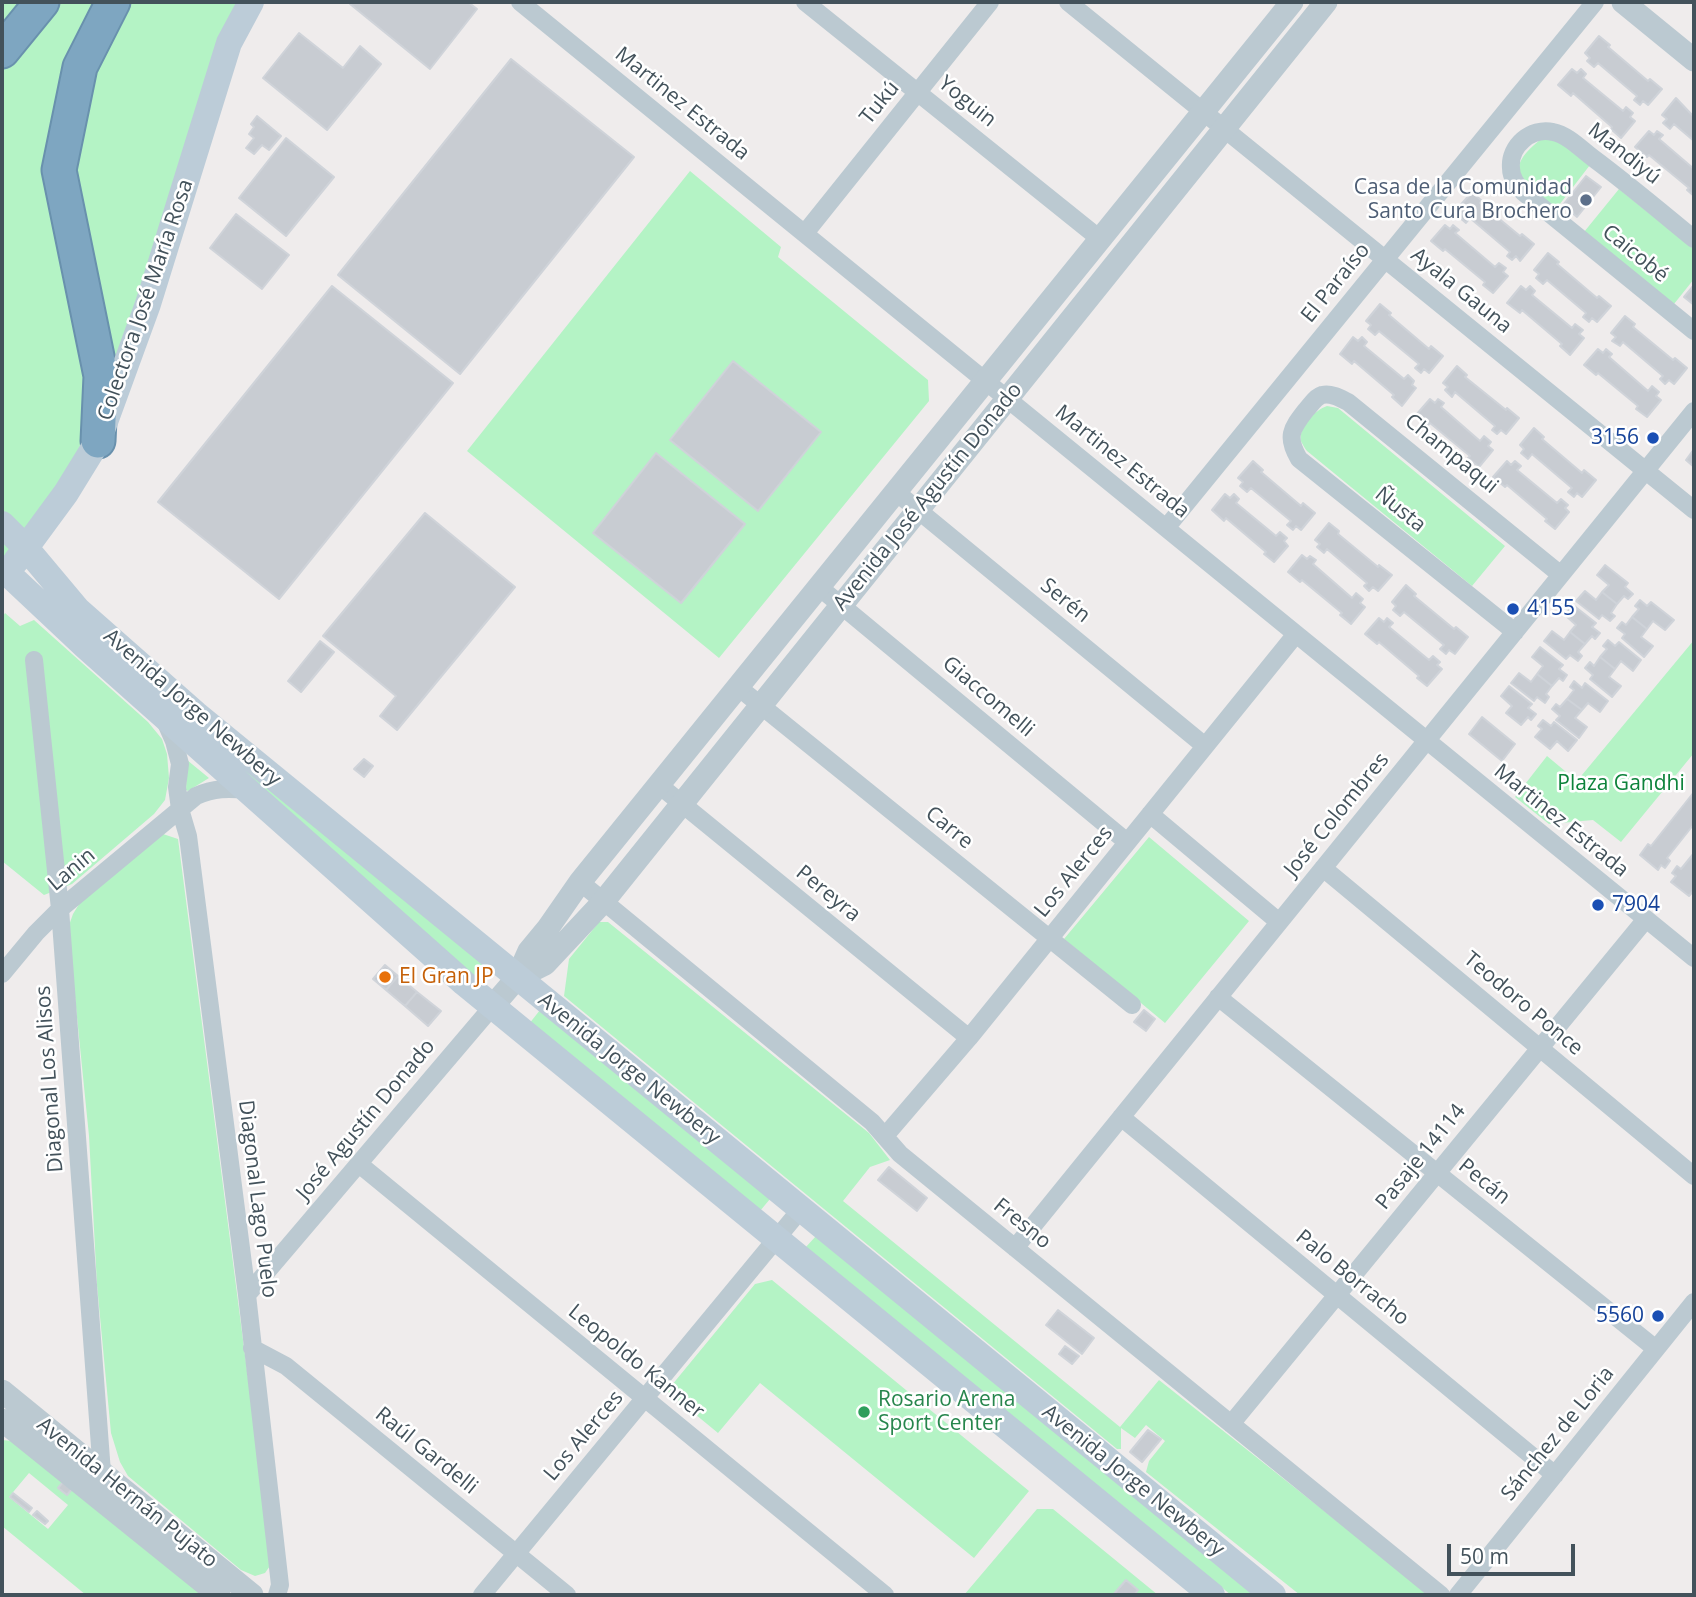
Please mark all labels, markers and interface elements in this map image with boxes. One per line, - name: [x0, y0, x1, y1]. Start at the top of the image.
- street label: Martinez Estrada: [610, 42, 754, 166]
- street label: Yoguin: [933, 71, 1001, 133]
- street label: Tukú: [855, 76, 905, 130]
- street label: Mandiyú: [1583, 118, 1665, 190]
- place label: Casa de la Comunidad Santo Cura Brochero: [1354, 175, 1572, 225]
- street label: Colectora José María Rosa: [93, 176, 199, 424]
- marker: Casa de la Comunidad Santo Cura Brochero: [1578, 192, 1594, 208]
- street label: Caicobé: [1597, 220, 1673, 288]
- street label: El Paraíso: [1296, 238, 1376, 328]
- street label: Ayala Gauna: [1406, 243, 1516, 339]
- street label: Avenida José Agustín Donado: [828, 378, 1028, 616]
- street label: Martinez Estrada: [1050, 400, 1194, 524]
- street label: Champaqui: [1399, 409, 1503, 499]
- place label: 3156: [1591, 425, 1639, 451]
- marker: 3156: [1645, 430, 1661, 446]
- street label: Ñusta: [1370, 482, 1430, 538]
- street label: Serén: [1035, 573, 1095, 629]
- place label: 4155: [1527, 596, 1575, 622]
- marker: 4155: [1505, 601, 1521, 617]
- street label: Avenida Jorge Newbery: [98, 624, 286, 792]
- street label: Giaccomelli: [937, 651, 1039, 743]
- street label: José Colombres: [1279, 748, 1395, 882]
- street label: Martinez Estrada: [1489, 759, 1633, 883]
- park label: Plaza Gandhi: [1557, 771, 1685, 797]
- street label: Carre: [920, 801, 978, 855]
- street label: Los Alerces: [1030, 821, 1118, 923]
- street label: Lanin: [43, 843, 101, 897]
- street label: Pereyra: [791, 860, 865, 928]
- place label: 7904: [1612, 892, 1660, 918]
- marker: 7904: [1590, 897, 1606, 913]
- street label: Teodoro Ponce: [1458, 947, 1588, 1061]
- place label: El Gran JP: [399, 964, 494, 990]
- marker: El Gran JP: [377, 969, 393, 985]
- street label: Diagonal Los Alisos: [31, 985, 69, 1173]
- street label: Avenida Jorge Newbery: [533, 988, 725, 1150]
- street label: José Agustín Donado: [291, 1034, 441, 1206]
- street label: Diagonal Lago Puelo: [232, 1099, 282, 1299]
- street label: Pasaje 14114: [1371, 1099, 1471, 1215]
- street label: Pecán: [1453, 1154, 1515, 1210]
- street label: Fresno: [988, 1193, 1056, 1255]
- street label: Palo Borracho: [1290, 1225, 1414, 1331]
- street label: Leopoldo Kanner: [563, 1299, 709, 1425]
- place label: 5560: [1596, 1303, 1644, 1329]
- marker: 5560: [1650, 1308, 1666, 1324]
- street label: Sánchez de Loria: [1496, 1362, 1620, 1506]
- street label: Los Alerces: [539, 1386, 629, 1486]
- place label: Rosario Arena Sport Center: [878, 1387, 1015, 1437]
- street label: Avenida Jorge Newbery: [1037, 1400, 1229, 1562]
- street label: Raúl Gardelli: [370, 1402, 482, 1500]
- marker: Rosario Arena Sport Center: [856, 1404, 872, 1420]
- street label: Avenida Hernán Pujato: [32, 1412, 222, 1574]
- scale bar: [1451, 1530, 1579, 1574]
- text: 50 m: [1460, 1542, 1509, 1570]

